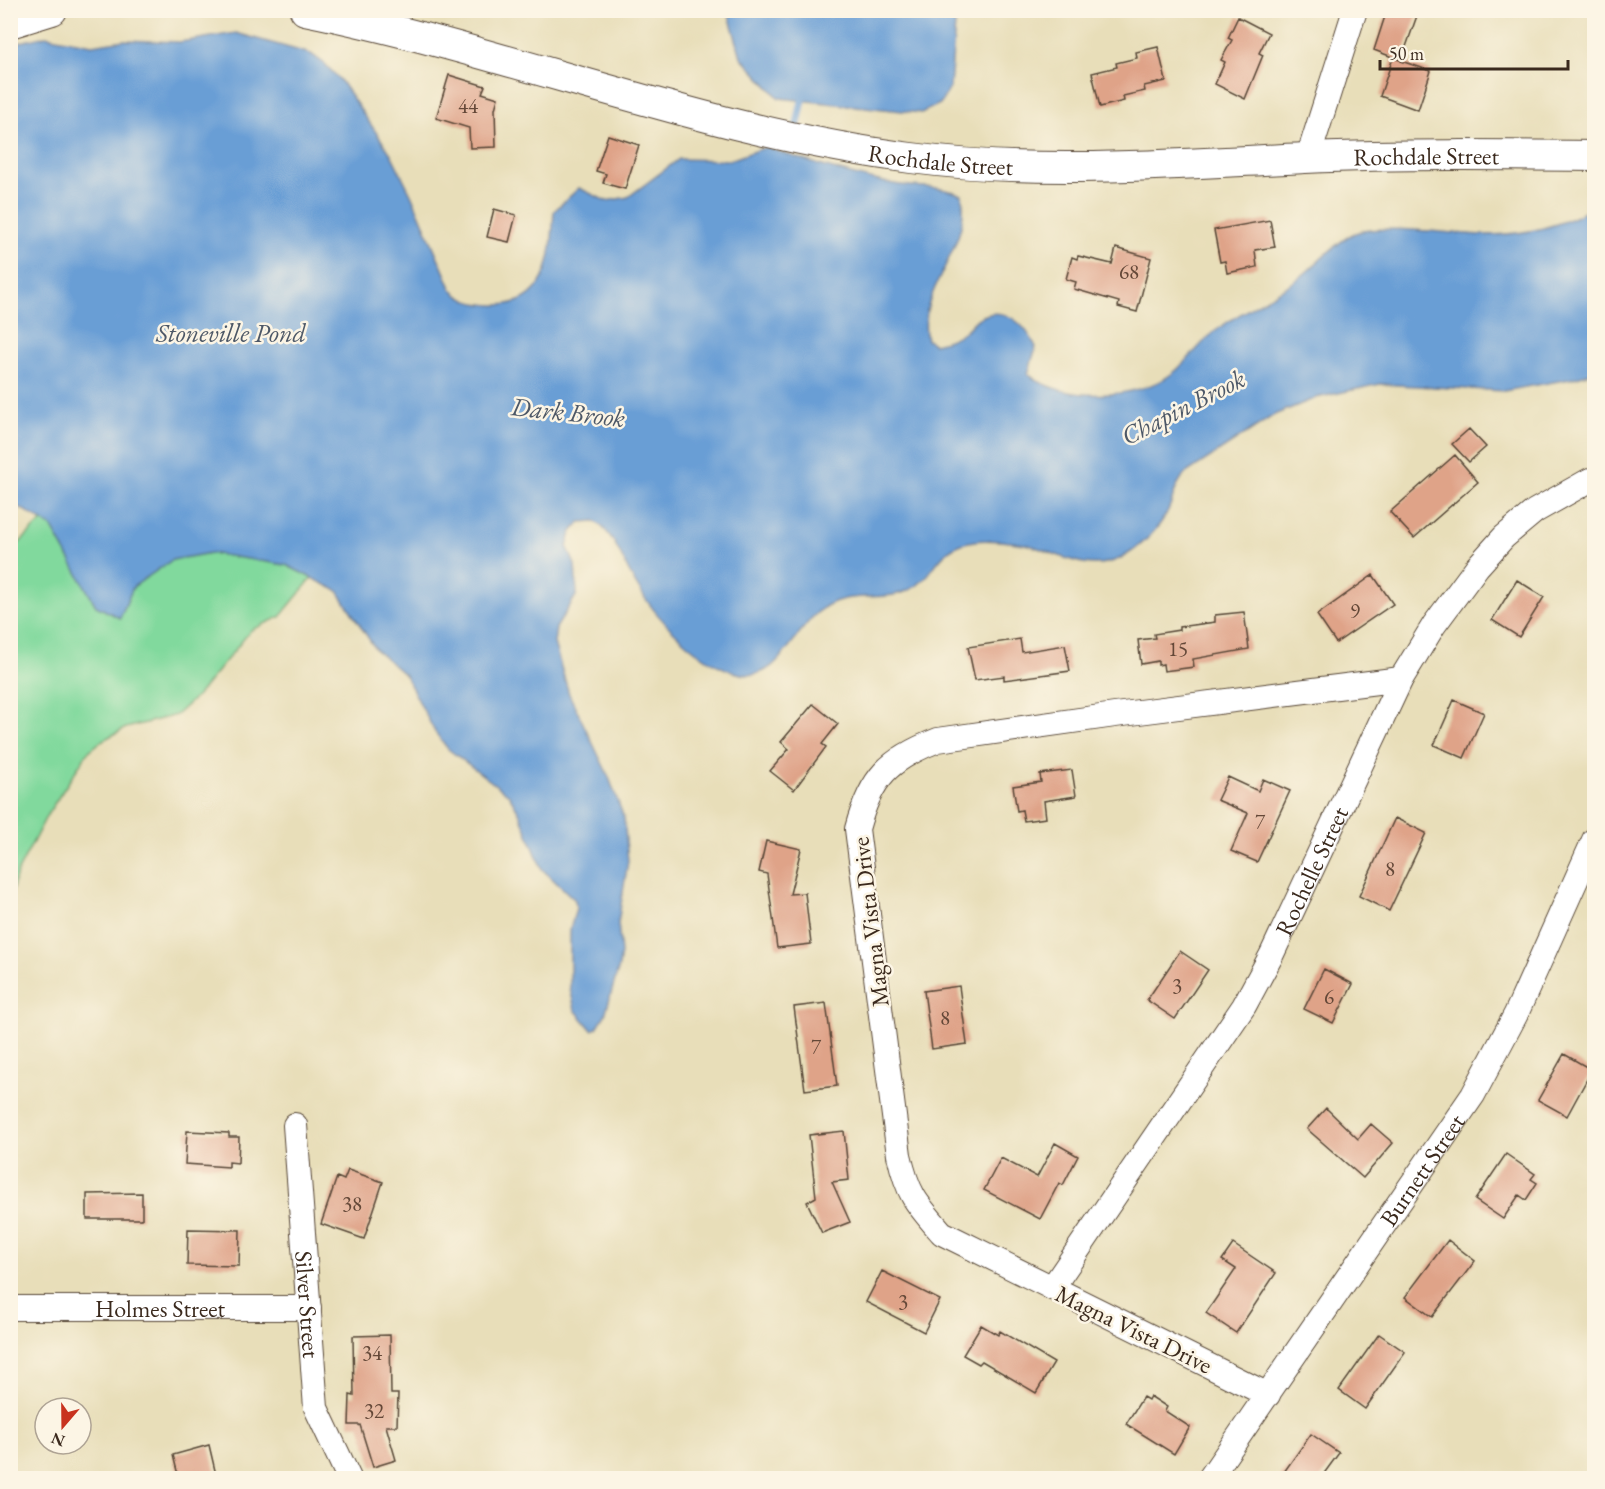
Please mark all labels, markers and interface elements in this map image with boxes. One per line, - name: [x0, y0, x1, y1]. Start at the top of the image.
- scale bar: [1380, 33, 1568, 71]
- text: 50 m: [1389, 42, 1424, 65]
- house number: 44: [458, 92, 479, 119]
- street label: Rochdale Street: [866, 137, 1014, 182]
- street label: Rochdale Street: [1353, 140, 1499, 172]
- house number: 68: [1119, 258, 1139, 285]
- water label: Stoneville Pond: [155, 316, 307, 350]
- water label: Chapin Brook: [1115, 361, 1251, 453]
- water label: Dark Brook: [508, 389, 627, 435]
- house number: 9: [1350, 597, 1360, 624]
- house number: 15: [1168, 635, 1188, 662]
- street label: Rochelle Street: [1267, 801, 1355, 940]
- house number: 7: [1255, 808, 1266, 835]
- street label: Magna Vista Drive: [844, 835, 896, 1009]
- house number: 8: [1385, 855, 1395, 882]
- house number: 3: [1172, 972, 1182, 999]
- house number: 6: [1324, 983, 1334, 1010]
- house number: 8: [940, 1004, 950, 1031]
- house number: 7: [811, 1033, 822, 1060]
- street label: Burnett Street: [1372, 1107, 1471, 1232]
- house number: 38: [342, 1190, 362, 1217]
- street label: Silver Street: [289, 1250, 328, 1360]
- street label: Magna Vista Drive: [1051, 1278, 1217, 1380]
- house number: 3: [898, 1288, 908, 1315]
- street label: Holmes Street: [95, 1293, 226, 1324]
- house number: 34: [362, 1339, 383, 1366]
- north arrow: [33, 1396, 93, 1456]
- house number: 32: [364, 1397, 384, 1424]
- text: N: [48, 1428, 68, 1452]

